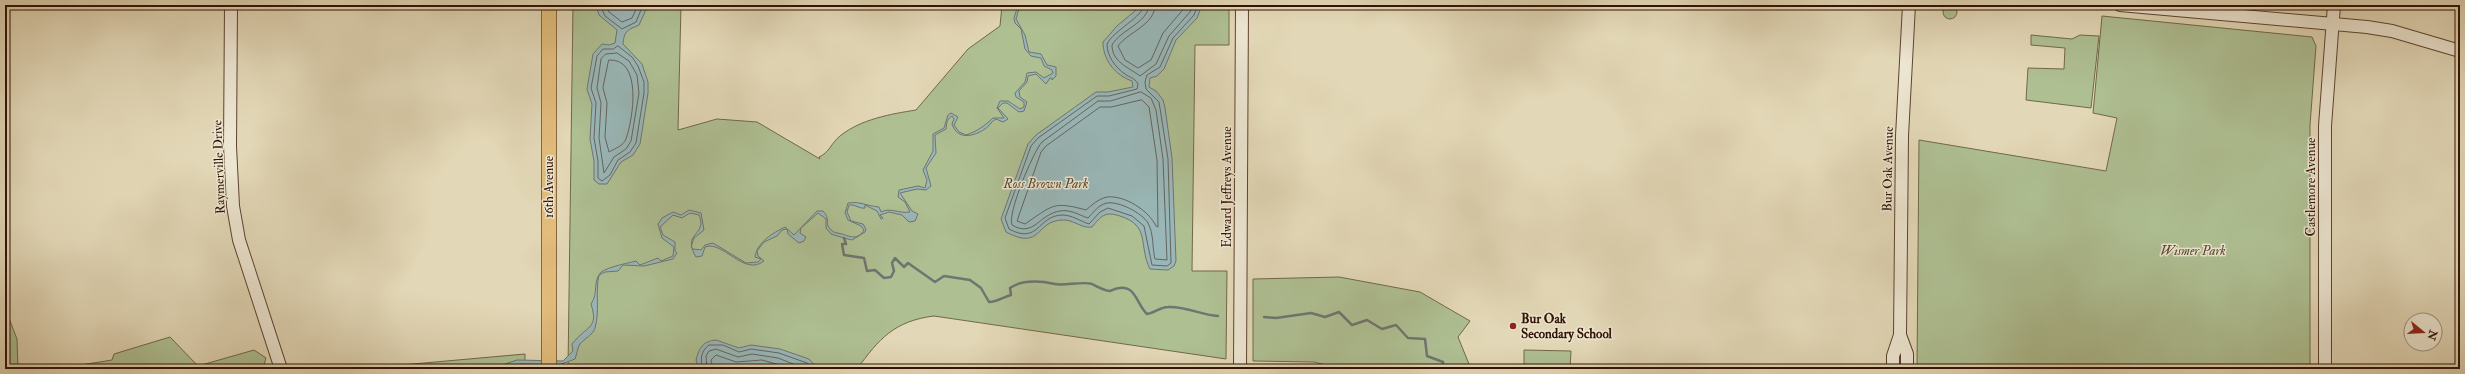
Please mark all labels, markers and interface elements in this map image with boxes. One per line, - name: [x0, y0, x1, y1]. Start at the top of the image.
- street label: Raymerville Drive: [209, 119, 230, 214]
- street label: Edward Jeffreys Avenue: [1219, 126, 1236, 248]
- street label: Bur Oak Avenue: [1879, 126, 1897, 212]
- street label: Castlemore Avenue: [2303, 137, 2319, 237]
- street label: 16th Avenue: [541, 155, 557, 218]
- park label: Ross Brown Park: [1003, 176, 1088, 192]
- park label: Wismer Park: [2160, 243, 2226, 259]
- place label: Bur Oak Secondary School: [1521, 311, 1613, 343]
- north arrow: [2403, 312, 2443, 352]
- marker: Bur Oak Secondary School: [1508, 321, 1518, 331]
- text: N: [2424, 327, 2440, 343]

